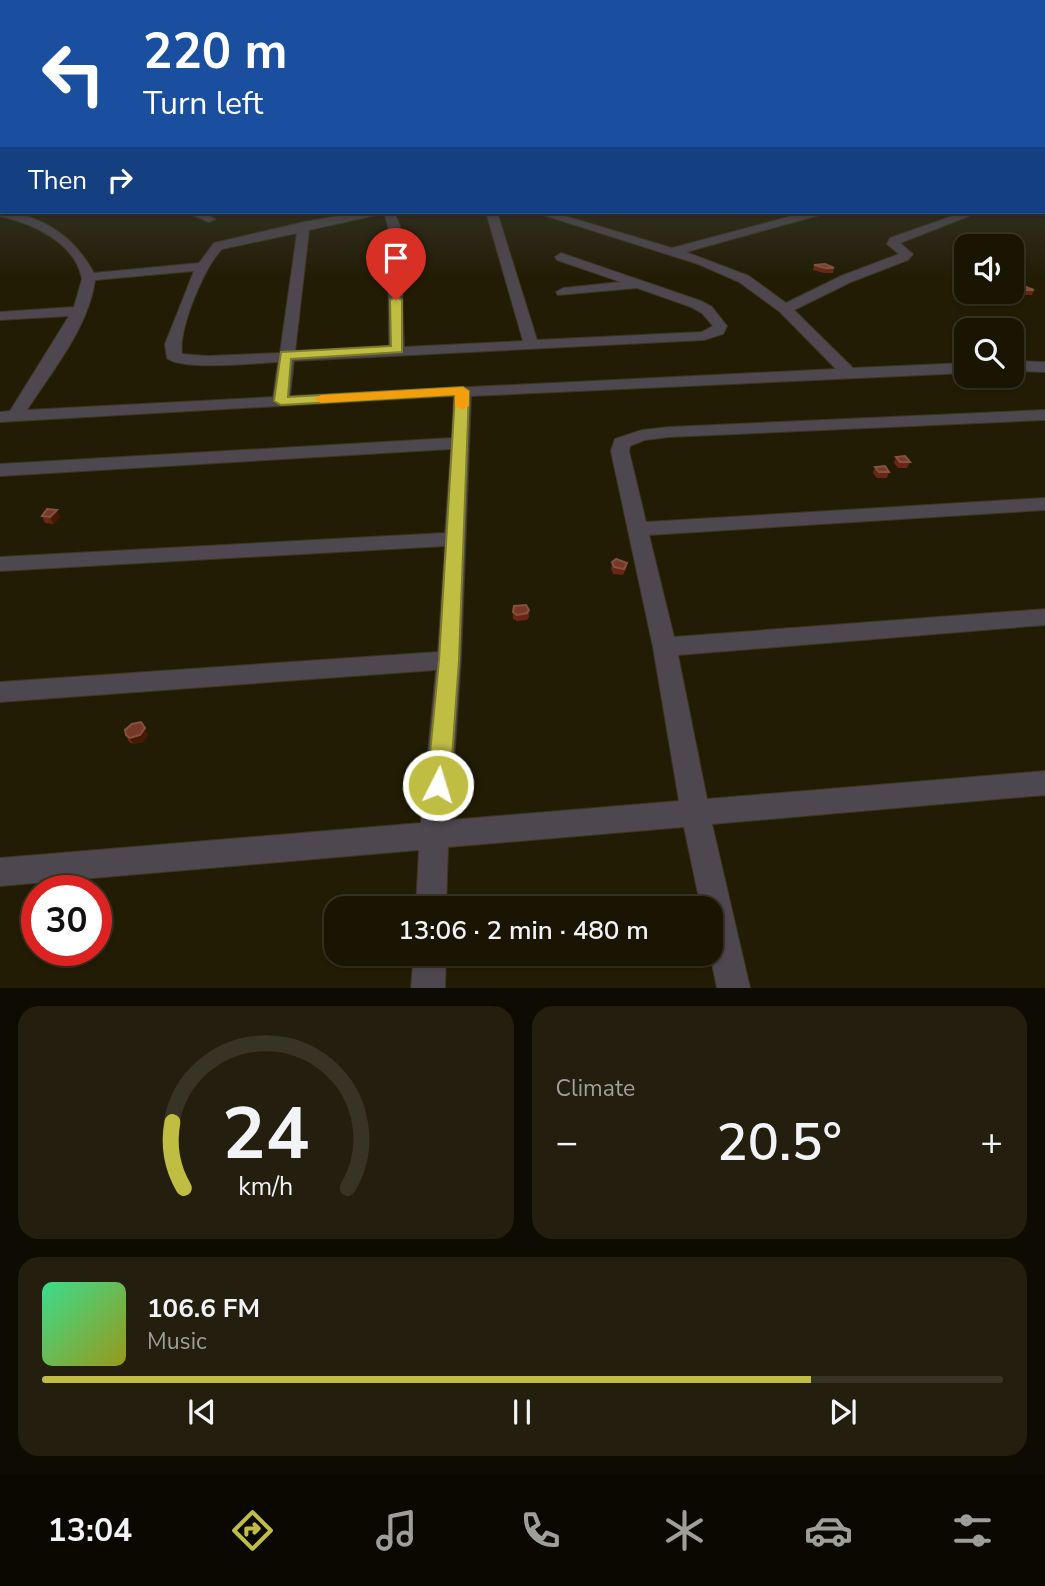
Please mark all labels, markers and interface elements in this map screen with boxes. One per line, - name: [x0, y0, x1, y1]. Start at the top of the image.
- text: 220 m: [143, 18, 287, 85]
- icon: left: [28, 28, 119, 119]
- text: Turn left: [143, 82, 263, 125]
- icon: right: [101, 161, 139, 199]
- text: Then: [28, 163, 87, 198]
- pin: [366, 228, 426, 300]
- map controls: [954, 234, 1024, 388]
- button: sound: [954, 234, 1024, 304]
- icon: arrive: [377, 239, 415, 277]
- button: search: [954, 318, 1024, 388]
- position arrow: [401, 748, 475, 822]
- speed limit sign: 30: [21, 875, 112, 966]
- text: 13:06 · 2 min · 480 m: [398, 913, 649, 948]
- text: Climate: [556, 1073, 635, 1104]
- text: 24: [222, 1085, 309, 1185]
- text: 20.5°: [717, 1107, 842, 1178]
- text: −: [556, 1117, 578, 1168]
- text: +: [980, 1117, 1003, 1168]
- text: km/h: [238, 1170, 293, 1204]
- text: 106.6 FM: [147, 1291, 260, 1326]
- text: Music: [147, 1326, 207, 1357]
- icon: previous: [183, 1393, 221, 1431]
- icon: pause: [503, 1393, 541, 1431]
- icon: next: [824, 1393, 862, 1431]
- icon: directions: [228, 1506, 277, 1555]
- icon: music: [372, 1506, 421, 1555]
- icon: phone: [516, 1506, 565, 1555]
- icon: climate: [660, 1506, 709, 1555]
- icon: car: [804, 1506, 853, 1555]
- icon: filters: [948, 1506, 997, 1555]
- text: 13:04: [48, 1509, 132, 1552]

